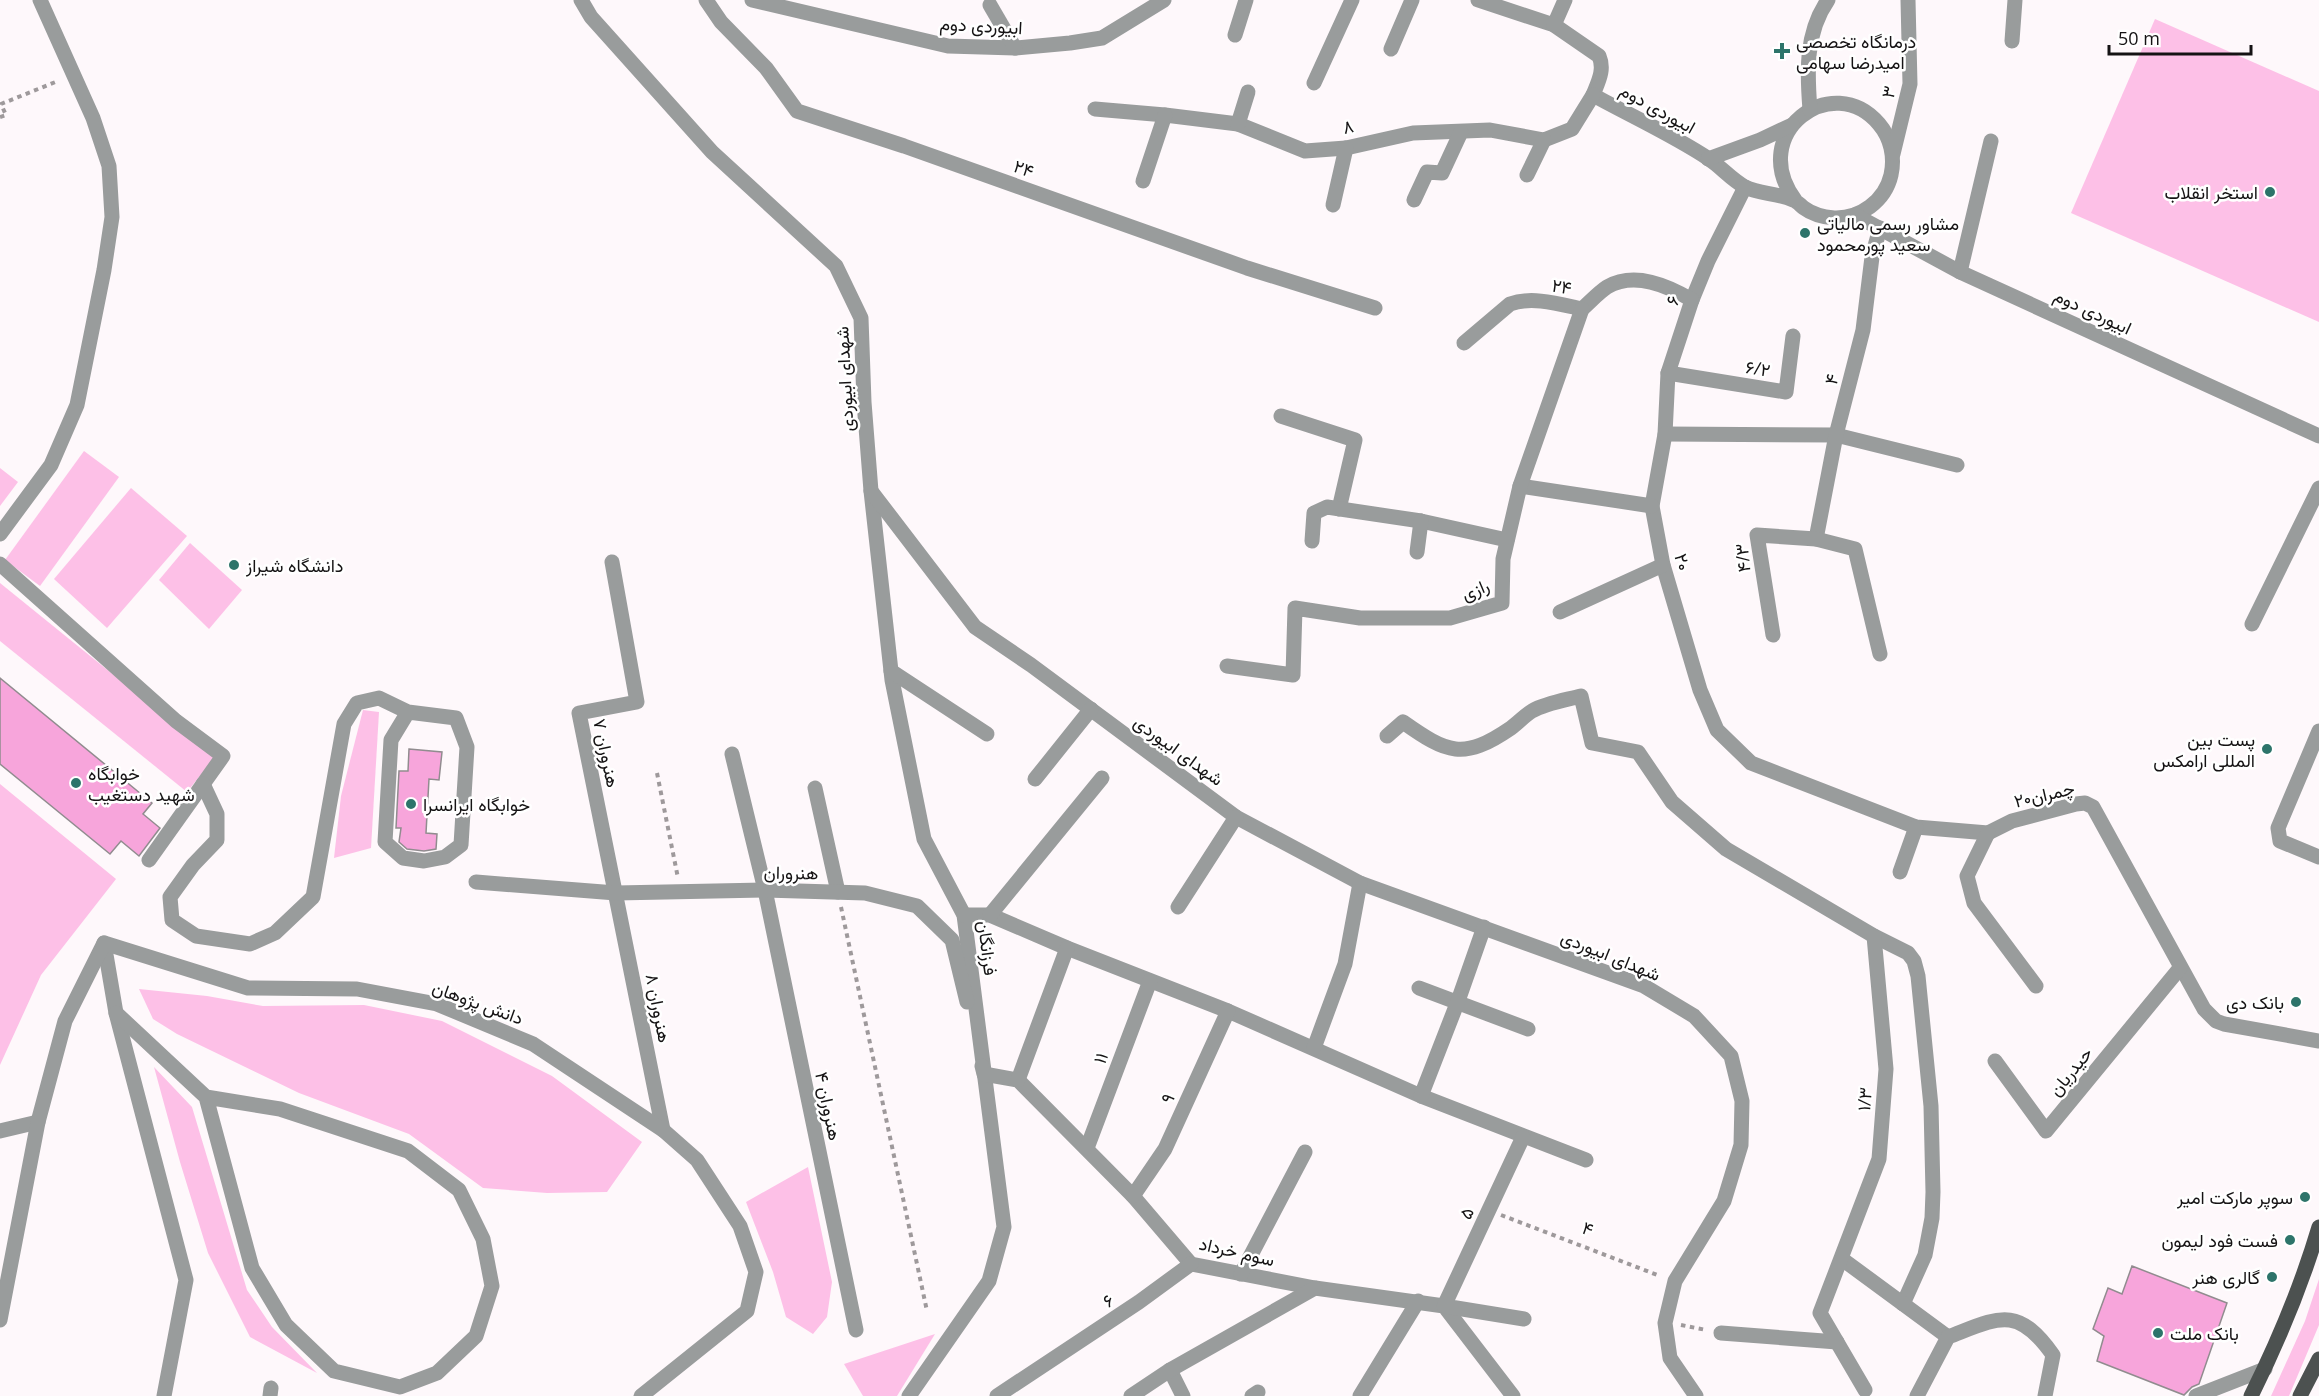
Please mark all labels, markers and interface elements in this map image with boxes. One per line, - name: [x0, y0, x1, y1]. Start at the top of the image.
- street label: ابیوردی دوم: [939, 11, 1023, 40]
- scale bar: [2109, 18, 2252, 56]
- text: 50 m: [2118, 26, 2160, 50]
- place label: درمانگاه تخصصی امیدرضا سهامی: [1796, 29, 1916, 74]
- marker: درمانگاه تخصصی امیدرضا سهامی: [1773, 42, 1791, 60]
- street label: ابیوردی دوم: [1615, 77, 1700, 140]
- street label: ۳: [1875, 84, 1901, 100]
- street label: ۸: [1340, 113, 1356, 139]
- street label: ۲۴: [1011, 153, 1037, 183]
- place label: استخر انقلاب: [2164, 180, 2258, 204]
- marker: استخر انقلاب: [2263, 185, 2277, 199]
- place label: مشاور رسمی مالیاتی سعید پورمحمود: [1817, 211, 1959, 257]
- marker: مشاور رسمی مالیاتی سعید پورمحمود: [1798, 226, 1812, 240]
- street label: ۲۴: [1550, 272, 1574, 300]
- street label: ابیوردی دوم: [2050, 283, 2136, 340]
- street label: ۶: [1659, 292, 1685, 308]
- street label: شهدای ابیوردی: [829, 326, 859, 432]
- street label: ۶/۲: [1744, 354, 1772, 382]
- street label: ۴: [1818, 371, 1844, 387]
- street label: ۴/۳: [1729, 542, 1755, 574]
- street label: ۲۰: [1669, 551, 1697, 573]
- place label: دانشگاه شیراز: [245, 553, 343, 577]
- marker: دانشگاه شیراز: [227, 558, 241, 572]
- street label: رازی: [1457, 572, 1493, 606]
- street label: شهدای ابیوردی: [1129, 709, 1229, 791]
- street label: هنروران ۷: [588, 716, 626, 790]
- place label: پست بین المللی ارامکس: [2153, 727, 2255, 772]
- marker: پست بین المللی ارامکس: [2260, 742, 2274, 756]
- place label: خوابگاه شهید دستغیب: [88, 761, 195, 806]
- street label: چمران۲۰: [2011, 775, 2077, 814]
- marker: خوابگاه شهید دستغیب: [69, 776, 83, 790]
- place label: خوابگاه ایرانسرا: [423, 792, 530, 816]
- marker: خوابگاه ایرانسرا: [404, 797, 418, 811]
- street label: هنروران: [764, 860, 818, 884]
- street label: فرزانگان: [973, 919, 1003, 977]
- street label: شهدای ابیوردی: [1558, 924, 1664, 986]
- street label: هنروران ۸: [641, 971, 677, 1045]
- street label: دانش پژوهان: [429, 974, 527, 1030]
- place label: بانک دی: [2226, 990, 2284, 1014]
- marker: بانک دی: [2289, 995, 2303, 1009]
- street label: حیدریان: [2043, 1041, 2097, 1101]
- street label: ۱۱: [1087, 1049, 1113, 1067]
- street label: هنروران ۴: [810, 1069, 848, 1143]
- street label: ۱/۳: [1851, 1086, 1877, 1112]
- street label: ۹: [1154, 1089, 1180, 1107]
- place label: سوپر مارکت امیر: [2176, 1185, 2293, 1210]
- marker: سوپر مارکت امیر: [2298, 1190, 2312, 1204]
- street label: ۵: [1453, 1203, 1479, 1223]
- street label: ۴: [1579, 1215, 1597, 1241]
- place label: فست فود لیمون: [2161, 1228, 2278, 1252]
- street label: سوم خرداد: [1197, 1231, 1277, 1272]
- marker: فست فود لیمون: [2283, 1233, 2297, 1247]
- place label: گالری هنر: [2191, 1265, 2260, 1289]
- marker: گالری هنر: [2265, 1270, 2279, 1284]
- street label: ۶: [1098, 1287, 1119, 1312]
- place label: بانک ملت: [2170, 1321, 2239, 1345]
- marker: بانک ملت: [2151, 1326, 2165, 1340]

